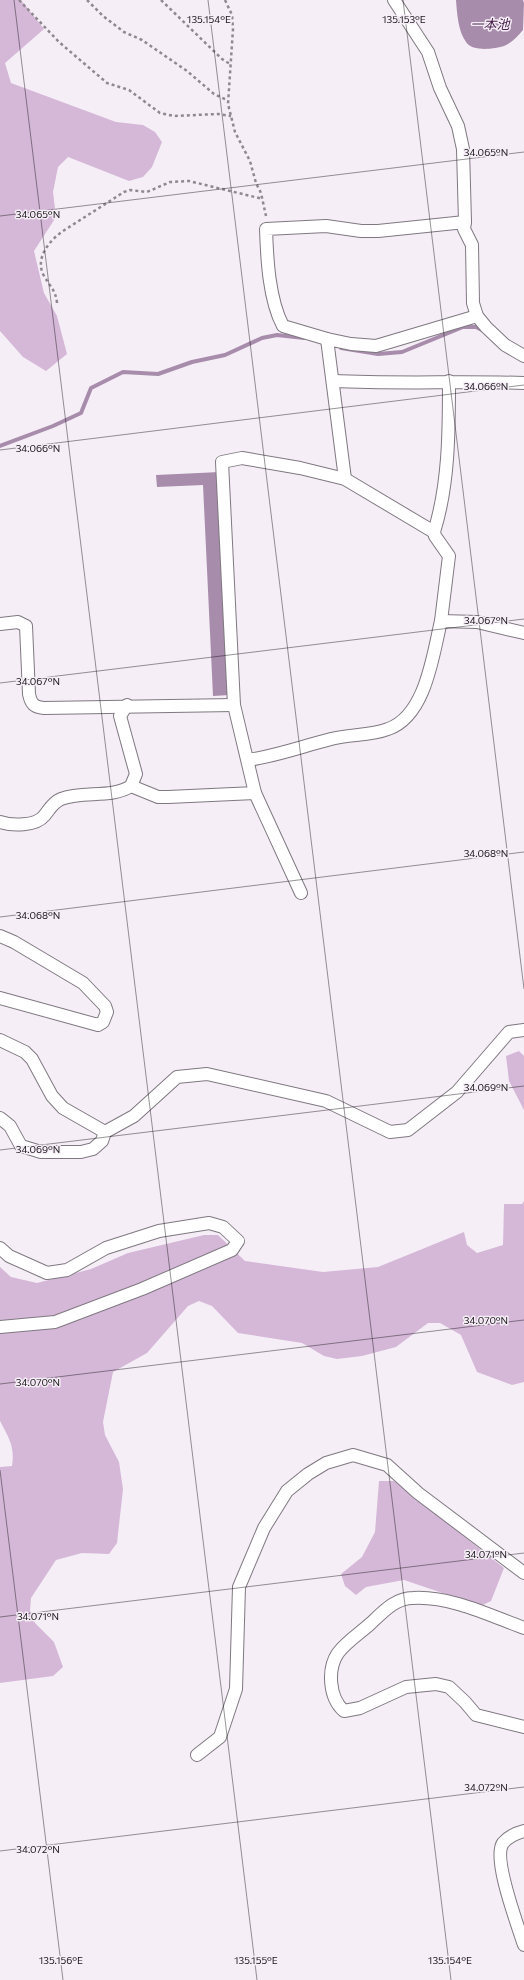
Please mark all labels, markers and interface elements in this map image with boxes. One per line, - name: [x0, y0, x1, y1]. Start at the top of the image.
- text: 135.154°E: [187, 13, 231, 25]
- text: 135.153°E: [382, 13, 426, 25]
- water label: 一本池: [470, 16, 511, 32]
- text: 34.065°N: [464, 146, 508, 158]
- text: 34.065°N: [16, 208, 60, 220]
- text: 34.066°N: [464, 380, 508, 392]
- text: 34.066°N: [16, 442, 60, 454]
- text: 34.067°N: [464, 614, 508, 626]
- text: 34.067°N: [16, 675, 60, 687]
- text: 34.068°N: [464, 847, 508, 859]
- text: 34.068°N: [16, 909, 60, 921]
- text: 34.069°N: [464, 1081, 508, 1093]
- text: 34.069°N: [16, 1143, 60, 1155]
- text: 34.070°N: [464, 1314, 508, 1326]
- text: 34.070°N: [16, 1376, 60, 1388]
- text: 34.071°N: [465, 1548, 507, 1560]
- text: 34.071°N: [17, 1610, 59, 1622]
- text: 34.072°N: [464, 1781, 508, 1793]
- text: 34.072°N: [16, 1843, 60, 1855]
- text: 135.156°E: [39, 1954, 83, 1966]
- text: 135.155°E: [234, 1954, 278, 1966]
- text: 135.154°E: [428, 1954, 472, 1966]

